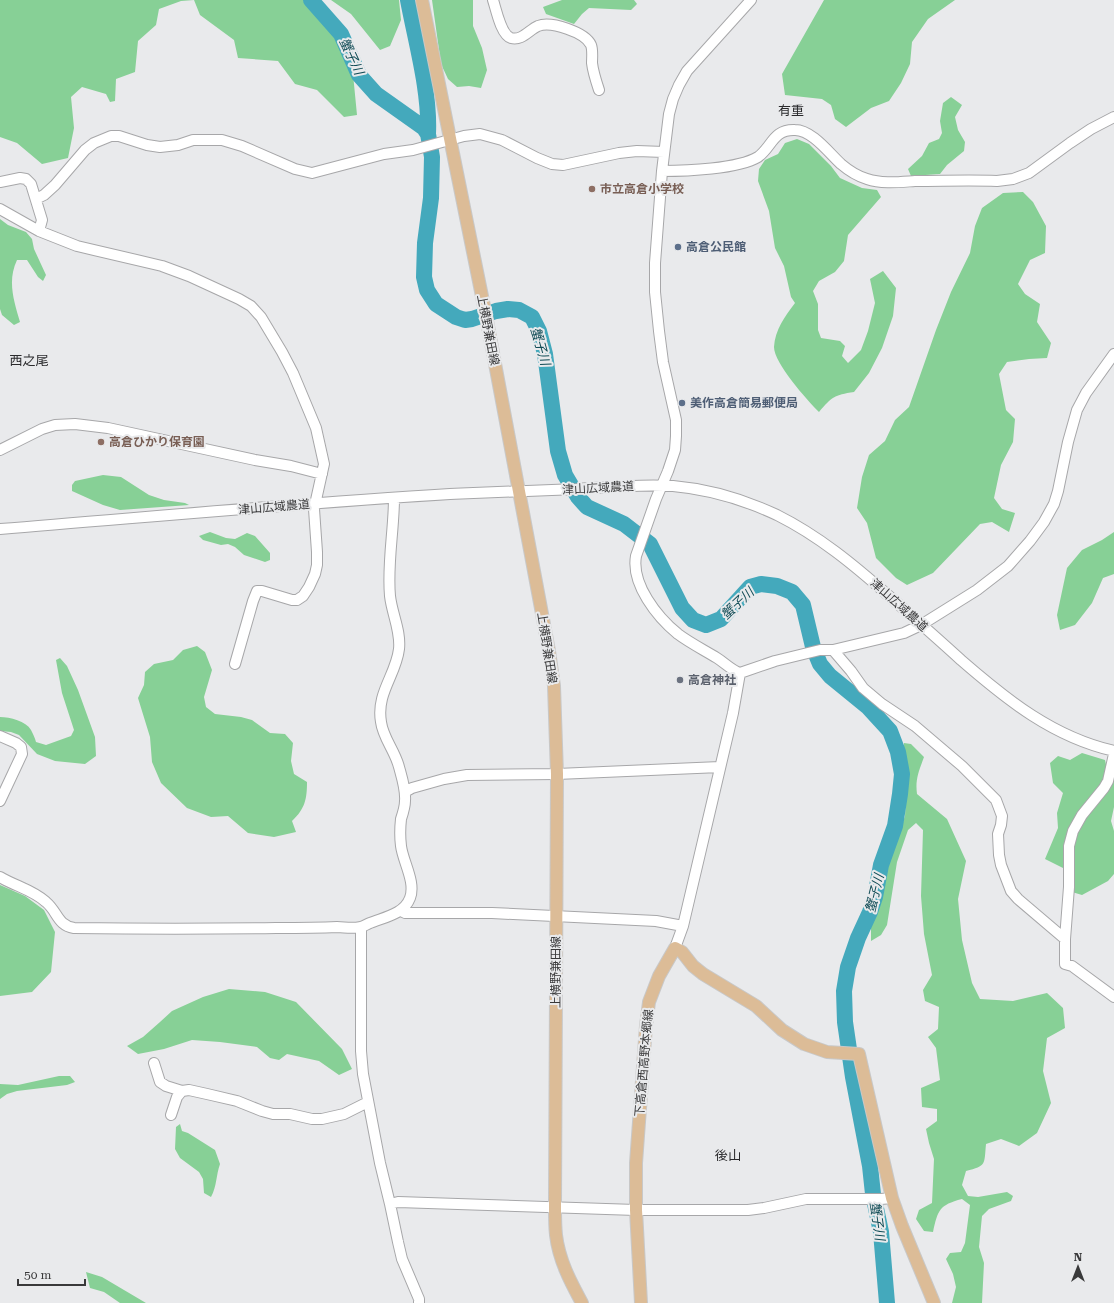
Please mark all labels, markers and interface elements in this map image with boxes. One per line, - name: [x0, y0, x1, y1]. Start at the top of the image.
- water label: 蟹子川: [337, 35, 367, 79]
- district label: 有重: [778, 103, 804, 118]
- place label: 市立高倉小学校: [600, 182, 684, 196]
- marker: 市立高倉小学校: [587, 184, 597, 194]
- place label: 高倉公民館: [686, 240, 746, 254]
- marker: 高倉公民館: [673, 242, 683, 252]
- street label: 上横野兼田線: [474, 293, 502, 367]
- water label: 蟹子川: [528, 325, 554, 369]
- district label: 西之尾: [9, 353, 49, 368]
- place label: 美作高倉簡易郵便局: [690, 396, 798, 410]
- marker: 美作高倉簡易郵便局: [677, 398, 687, 408]
- place label: 高倉ひかり保育園: [109, 435, 205, 449]
- marker: 高倉ひかり保育園: [96, 437, 106, 447]
- street label: 津山広域農道: [562, 479, 634, 497]
- street label: 津山広域農道: [238, 497, 310, 517]
- street label: 津山広域農道: [868, 576, 930, 634]
- water label: 蟹子川: [718, 583, 758, 622]
- street label: 上横野兼田線: [534, 611, 560, 685]
- place label: 高倉神社: [688, 673, 736, 687]
- marker: 高倉神社: [675, 675, 685, 685]
- water label: 蟹子川: [862, 870, 887, 914]
- street label: 上横野兼田線: [549, 936, 563, 1008]
- street label: 下高倉西高野本郷線: [632, 1009, 656, 1117]
- district label: 後山: [715, 1148, 741, 1163]
- water label: 蟹子川: [867, 1201, 888, 1243]
- north arrow: [1058, 1247, 1098, 1287]
- text: N: [1074, 1251, 1083, 1264]
- scale bar: [18, 1261, 85, 1287]
- text: 50 m: [24, 1268, 51, 1282]

